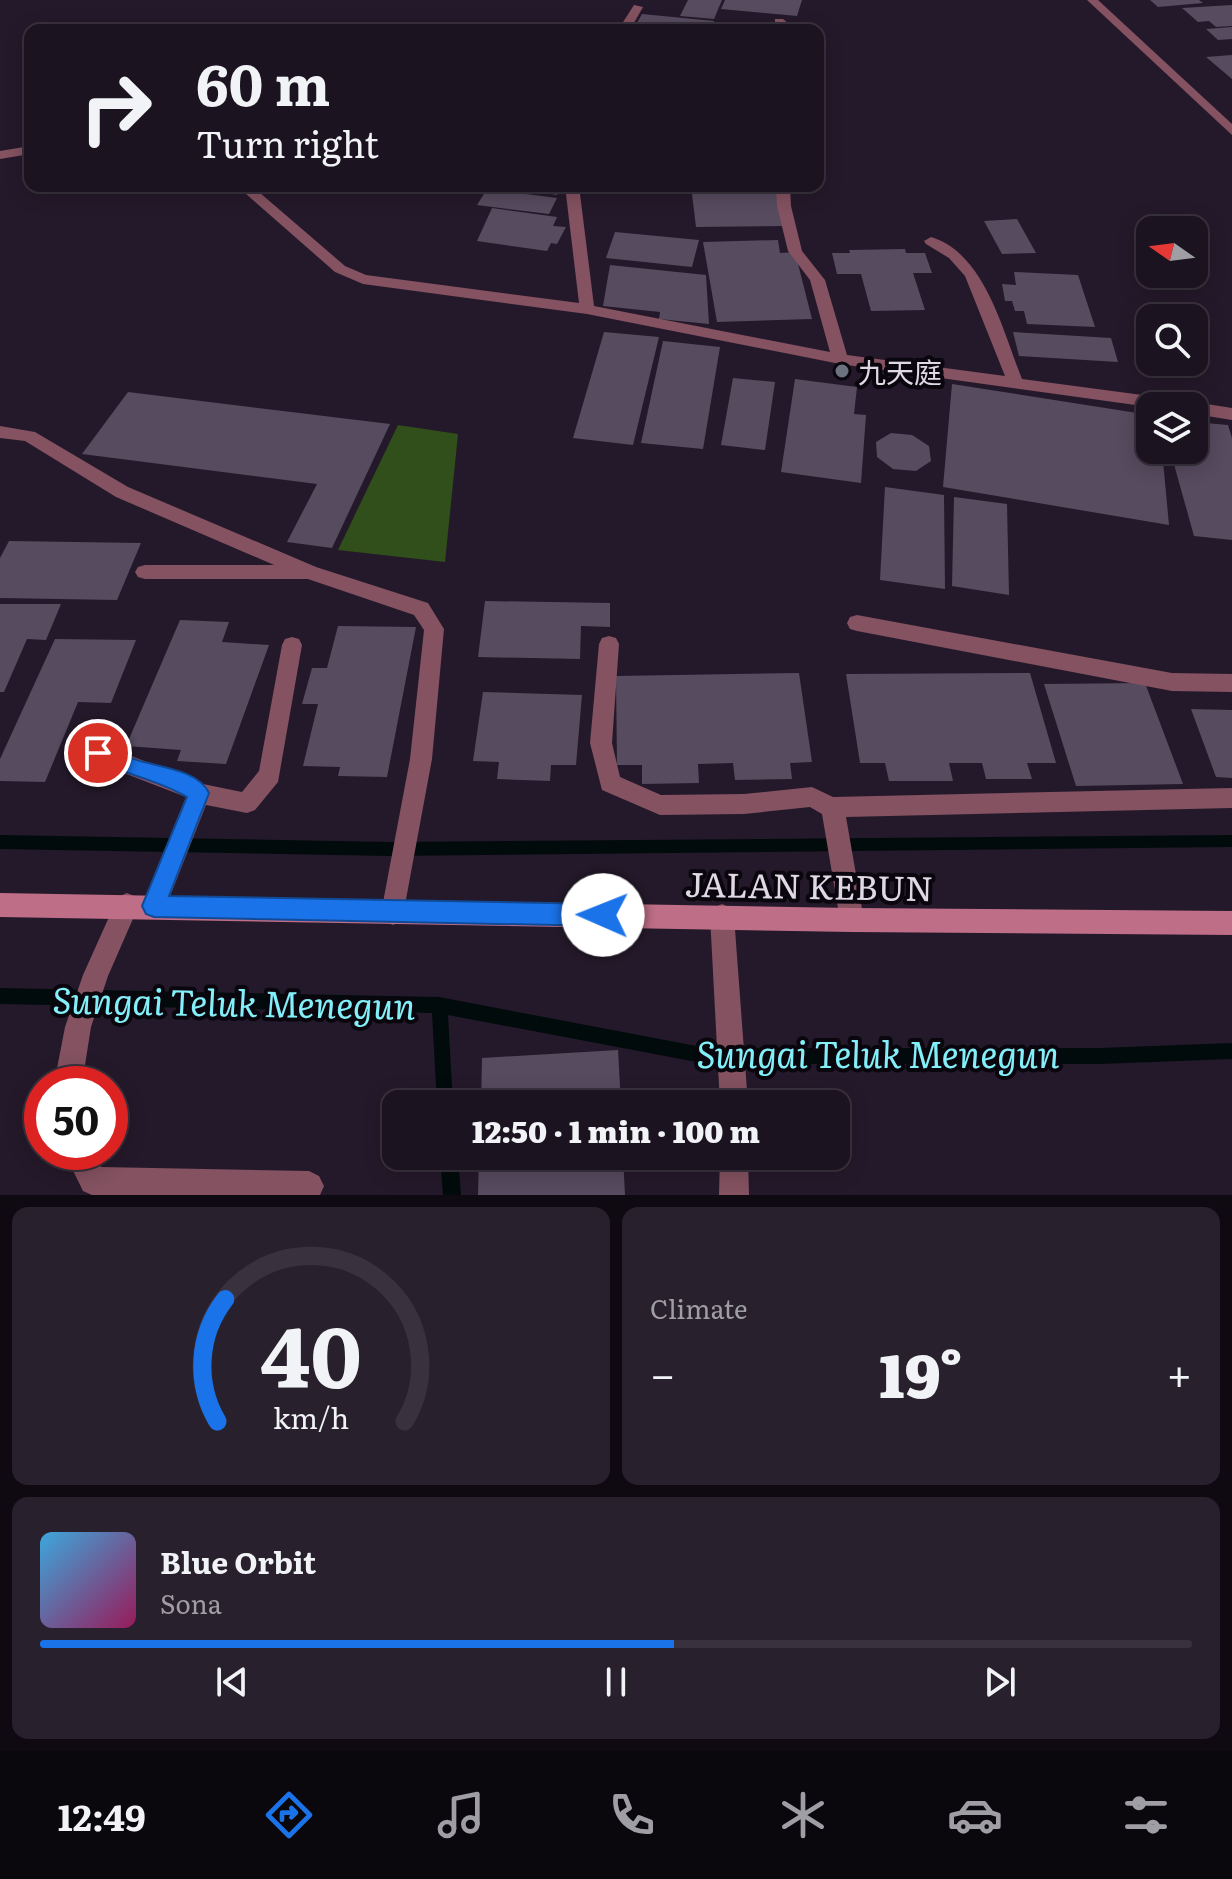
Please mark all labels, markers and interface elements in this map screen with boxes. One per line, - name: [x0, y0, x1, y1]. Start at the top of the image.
- text: 60 m: [196, 40, 330, 123]
- icon: right: [64, 56, 168, 160]
- text: Turn right: [196, 116, 379, 169]
- north arrow: [1136, 216, 1208, 288]
- map controls: [1136, 216, 1208, 464]
- button: search: [1136, 304, 1208, 376]
- place label: 九天庭: [858, 350, 942, 392]
- marker: 九天庭: [833, 362, 851, 380]
- button: layers: [1136, 392, 1208, 464]
- pin: [64, 719, 132, 787]
- icon: arrive: [76, 731, 120, 775]
- street label: JALAN KEBUN: [684, 857, 934, 911]
- position arrow: [561, 873, 645, 957]
- water label: Sungai Teluk Menegun: [52, 971, 416, 1031]
- water label: Sungai Teluk Menegun: [697, 1026, 1059, 1079]
- speed limit sign: 50: [24, 1066, 128, 1170]
- text: 12:50 · 1 min · 100 m: [472, 1108, 760, 1152]
- text: Climate: [650, 1288, 748, 1327]
- text: 40: [260, 1290, 362, 1414]
- text: 19°: [879, 1327, 963, 1416]
- text: −: [650, 1339, 676, 1405]
- text: +: [1166, 1339, 1192, 1405]
- text: km/h: [273, 1395, 349, 1438]
- text: Blue Orbit: [160, 1539, 316, 1583]
- text: Sona: [160, 1583, 222, 1622]
- icon: previous: [210, 1660, 254, 1704]
- icon: pause: [594, 1660, 638, 1704]
- icon: next: [978, 1660, 1022, 1704]
- icon: directions: [261, 1787, 317, 1843]
- icon: music: [433, 1787, 489, 1843]
- icon: phone: [604, 1787, 660, 1843]
- icon: climate: [775, 1787, 831, 1843]
- icon: car: [947, 1787, 1003, 1843]
- icon: filters: [1118, 1787, 1174, 1843]
- text: 12:49: [58, 1789, 146, 1842]

